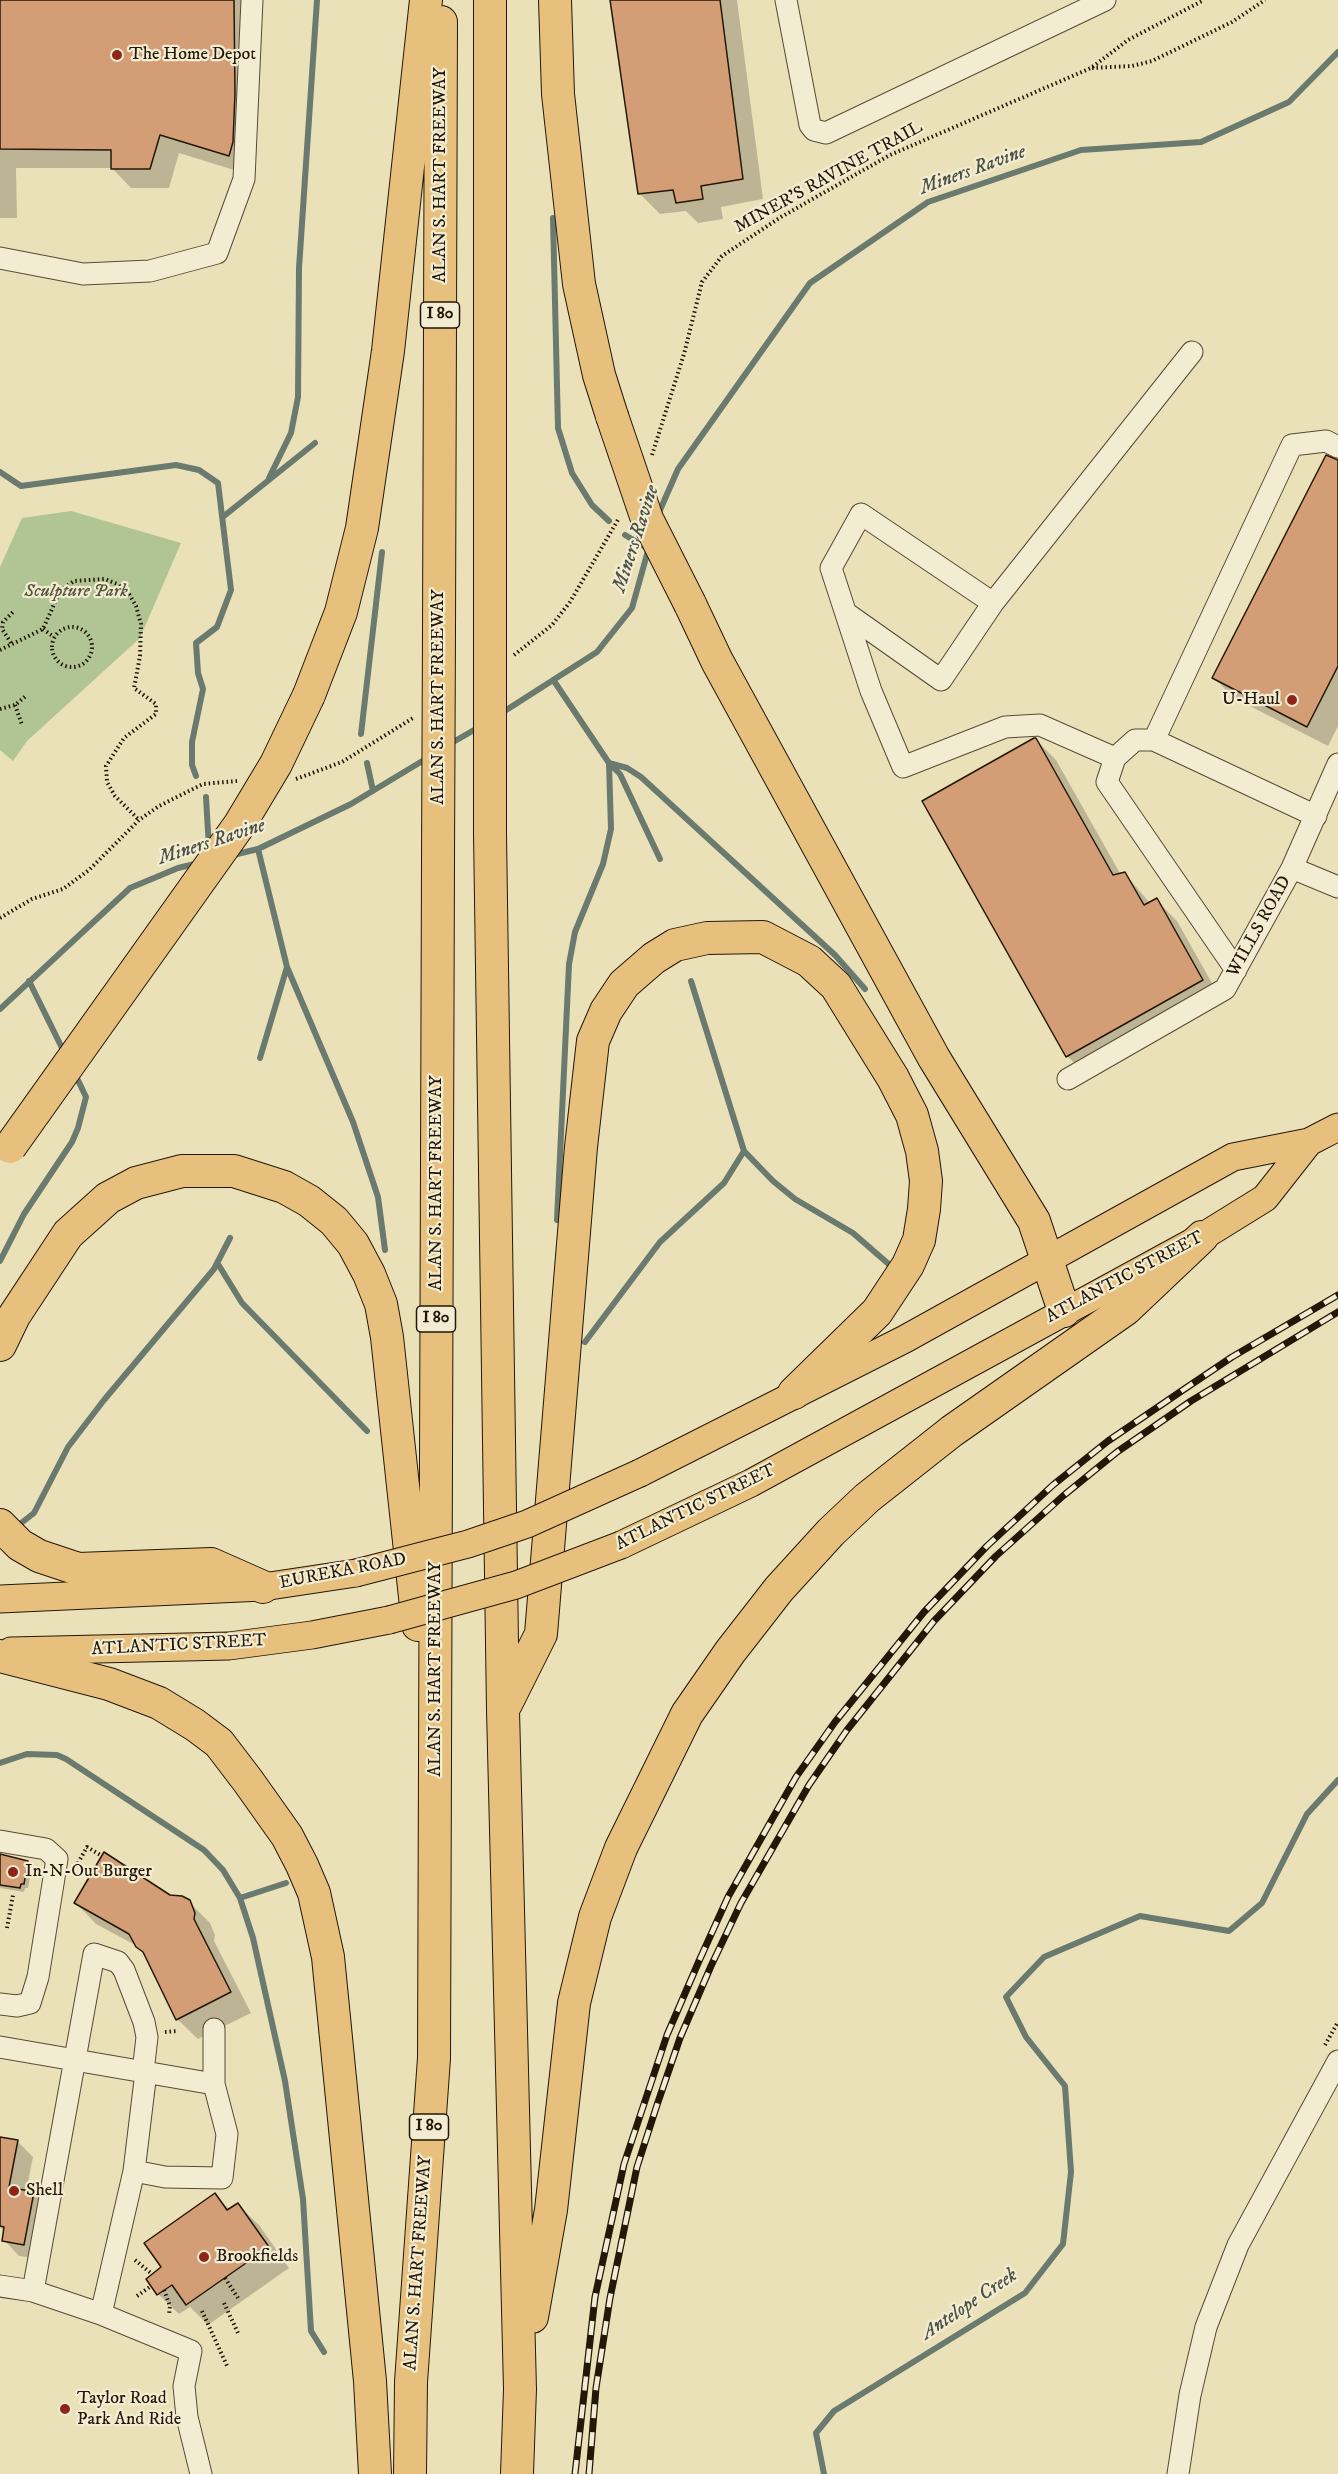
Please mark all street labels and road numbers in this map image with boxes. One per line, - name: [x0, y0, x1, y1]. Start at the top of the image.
- street label: ALAN S. HART FREEWAY: [430, 67, 452, 283]
- street label: MINER'S RAVINE TRAIL: [731, 117, 927, 239]
- road number: I 80: [420, 302, 460, 328]
- street label: ALAN S. HART FREEWAY: [428, 589, 450, 805]
- street label: WILLS ROAD: [1223, 873, 1297, 981]
- street label: ALAN S. HART FREEWAY: [426, 1075, 448, 1291]
- street label: ATLANTIC STREET: [1043, 1227, 1207, 1329]
- road number: I 80: [416, 1306, 456, 1332]
- street label: ATLANTIC STREET: [613, 1460, 779, 1556]
- street label: EUREKA ROAD: [278, 1549, 408, 1595]
- street label: ALAN S. HART FREEWAY: [425, 1561, 447, 1777]
- street label: ATLANTIC STREET: [91, 1631, 267, 1661]
- road number: I 80: [410, 2114, 448, 2140]
- street label: ALAN S. HART FREEWAY: [401, 2155, 437, 2371]

